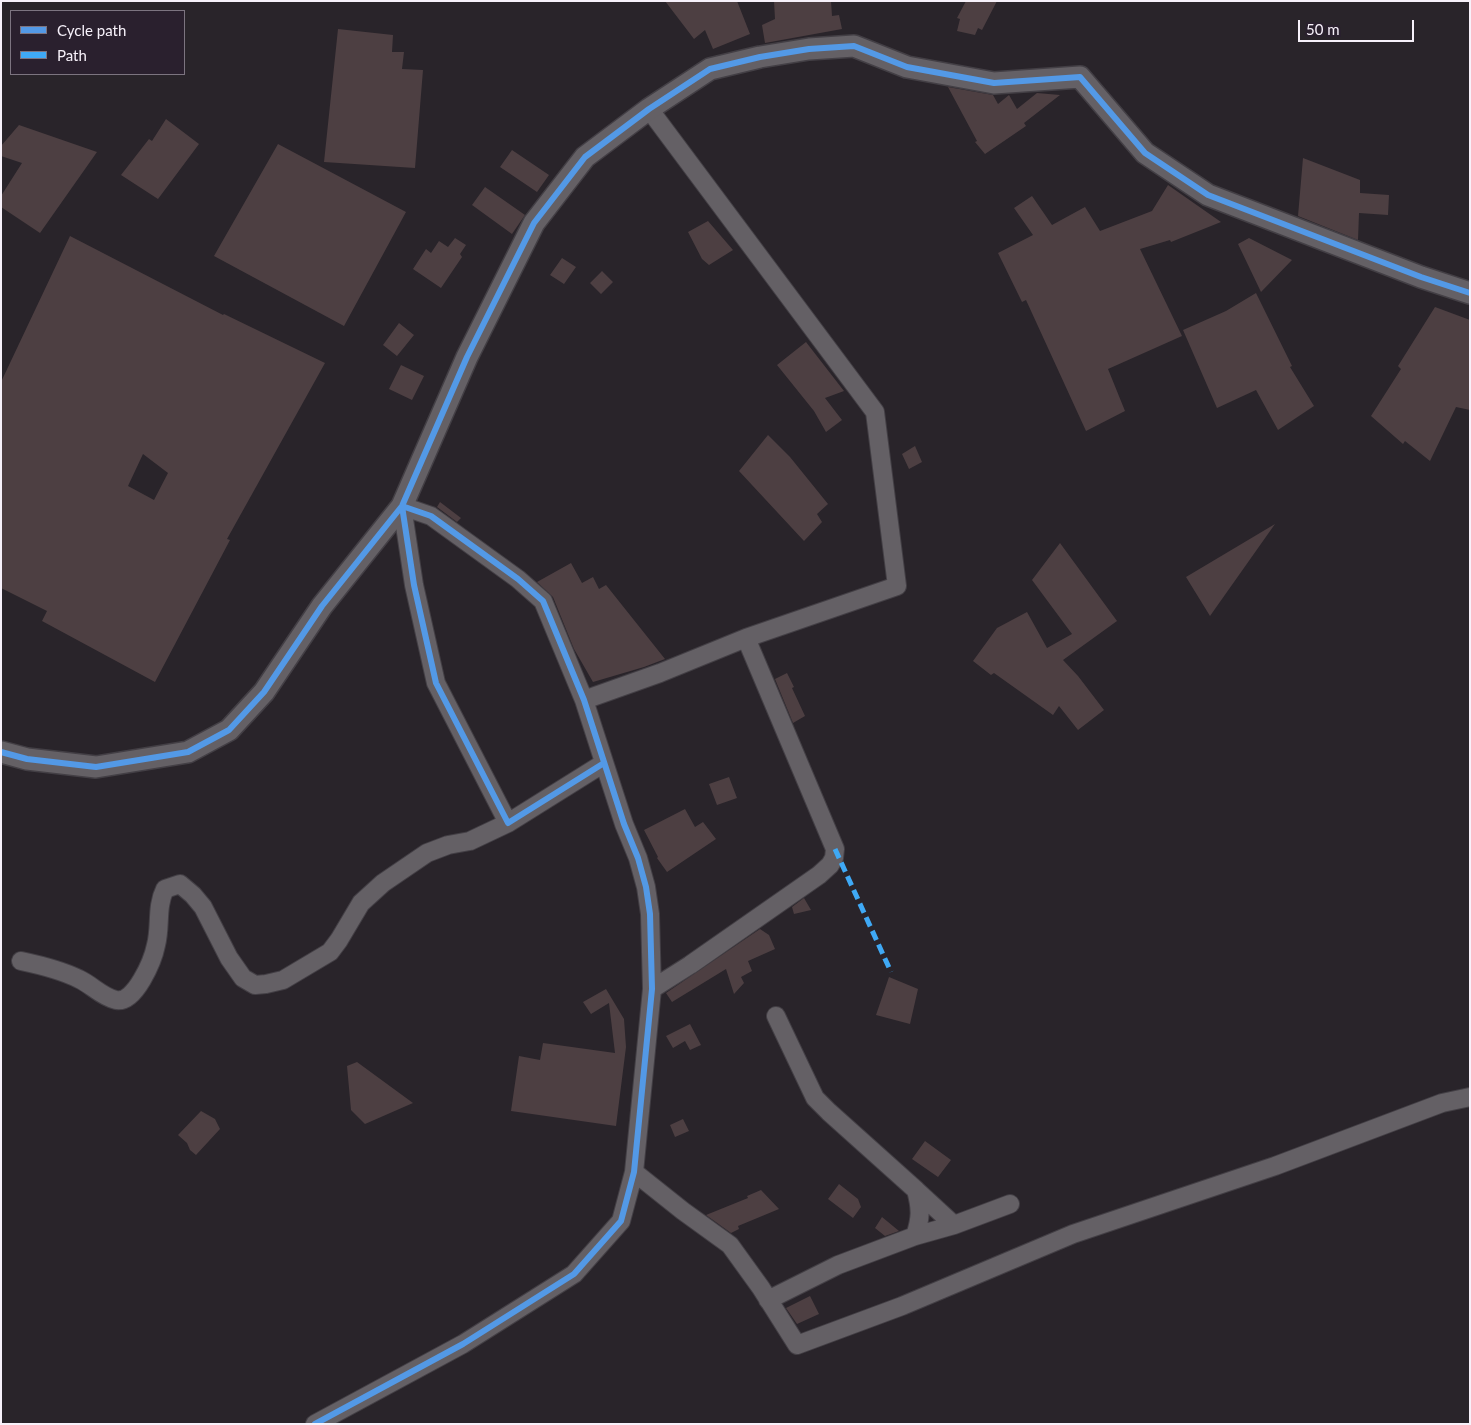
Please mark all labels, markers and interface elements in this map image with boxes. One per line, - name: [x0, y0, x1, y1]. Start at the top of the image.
- legend: [10, 10, 185, 75]
- scale bar: [1301, 10, 1417, 42]
- text: 50 m: [1306, 20, 1340, 38]
- text: Cycle path: [57, 21, 126, 39]
- text: Path: [57, 46, 87, 64]

